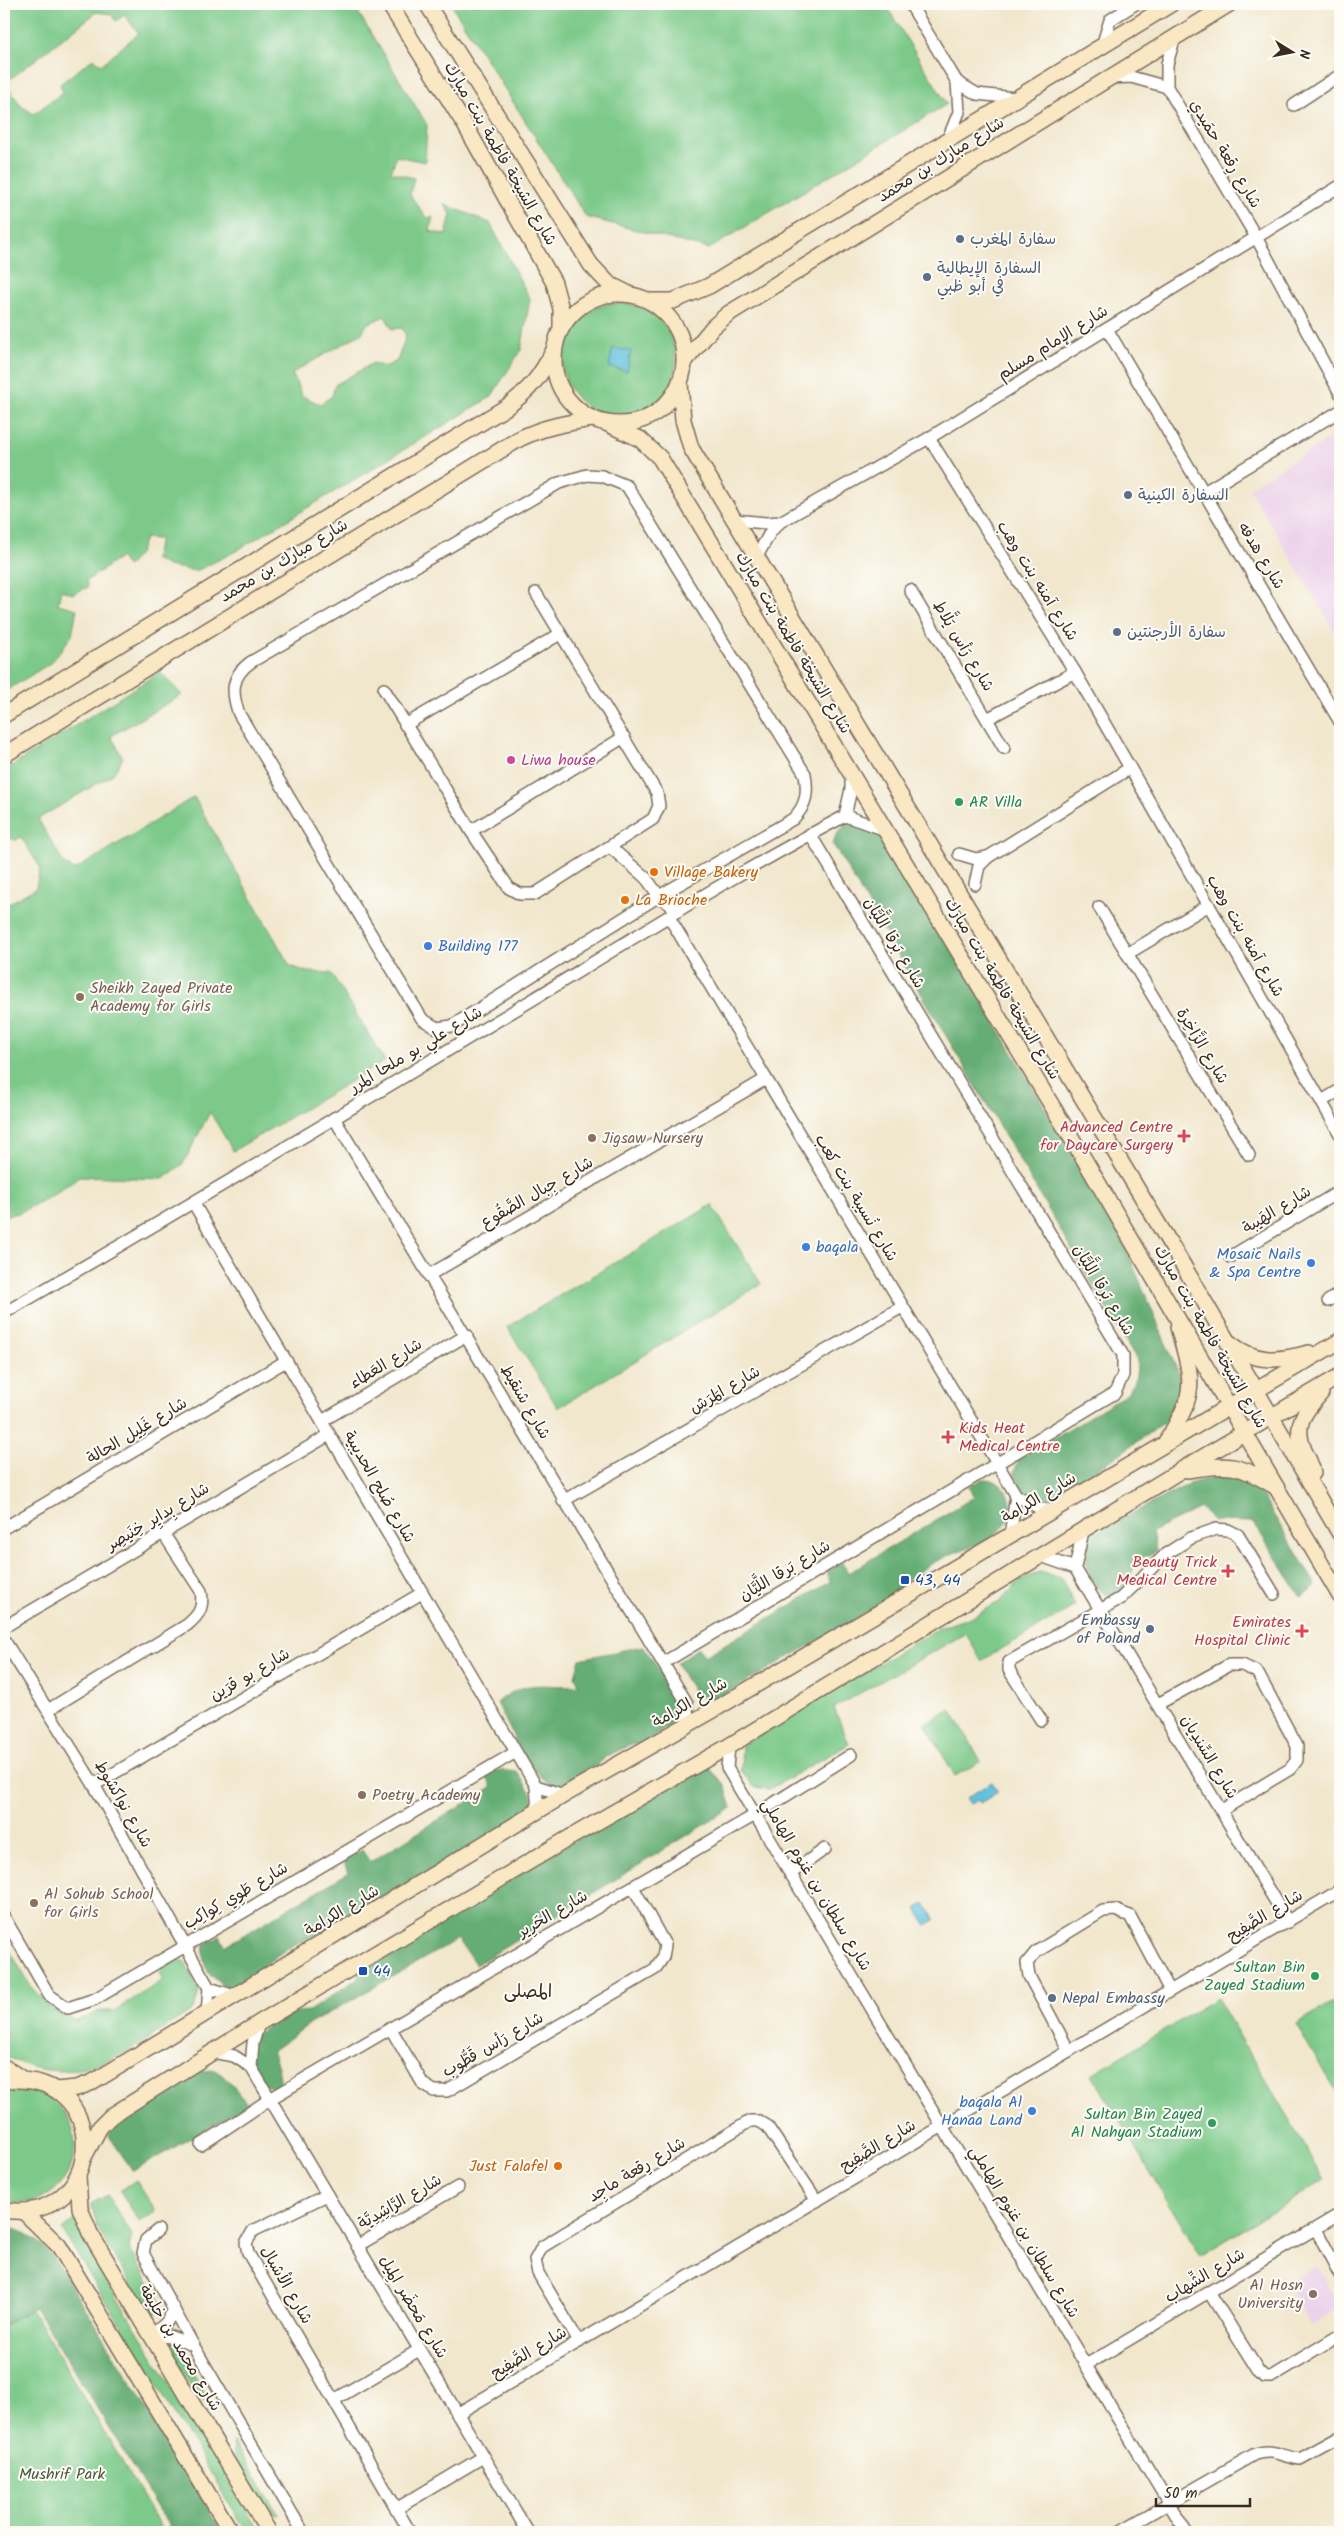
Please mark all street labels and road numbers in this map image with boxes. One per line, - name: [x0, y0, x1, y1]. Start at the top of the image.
- street label: شارع الشيخة فاطمة بنت مبارك: [437, 58, 563, 250]
- street label: شارع رِقعة حمَيدي: [1183, 95, 1267, 213]
- street label: شارع مبارك بن محمد: [873, 111, 1009, 209]
- street label: شارع الإمام مسلم: [993, 299, 1113, 387]
- street label: شارع مبارك بن محمد: [215, 513, 353, 609]
- street label: شارع آمنه بنت وهب: [990, 516, 1084, 646]
- street label: شارع هدفه: [1231, 518, 1291, 594]
- street label: شارع الشيخة فاطمة بنت مبارك: [729, 547, 857, 739]
- street label: شارع رَأس يَلَّاط: [926, 595, 1002, 697]
- street label: شارع آمنه بنت وهب: [1200, 870, 1290, 1002]
- street label: شارع بَرقا اللَّيَّان: [857, 892, 933, 993]
- street label: شارع الشيخة فاطمة بنت مبارك: [938, 893, 1066, 1085]
- street label: شارع علي بو ملحا المرر: [343, 1000, 488, 1102]
- street label: شارع الزَّاخِرة: [1169, 1003, 1235, 1089]
- street label: شارع نُسيبة بنت كعب: [808, 1129, 904, 1267]
- street label: شارع جِبال الصَّقُوع: [476, 1150, 598, 1236]
- street label: شارع الهَيبة: [1238, 1180, 1316, 1240]
- street label: شارع بَرقا اللَّيَّان: [1066, 1239, 1142, 1340]
- street label: شارع الشيخة فاطمة بنت مبارك: [1147, 1241, 1273, 1433]
- street label: شارع العَطاء: [345, 1332, 427, 1396]
- street label: شارع شنقيط: [493, 1360, 557, 1444]
- street label: شارع المَرَش: [685, 1360, 765, 1420]
- street label: شارع غَلِيل الحالة: [82, 1391, 192, 1471]
- street label: شارع صُلح الحديبية: [337, 1426, 421, 1548]
- street label: شارع الكرامة: [997, 1466, 1081, 1530]
- street label: شارع بِدايِر خِنَيصِر: [100, 1476, 214, 1559]
- street label: شارع بَرقا اللَّيَّان: [734, 1532, 835, 1608]
- street label: شارع بو قرَين: [205, 1642, 295, 1708]
- street label: شارع الكرامة: [648, 1671, 732, 1735]
- street label: شارع السِّندِيان: [1174, 1710, 1244, 1804]
- street label: شارع نواكشوط: [88, 1755, 158, 1853]
- street label: شارع سلطان بن غنوم الهاملي: [754, 1794, 877, 1976]
- street label: شارع طَوِي كِواكِب: [179, 1856, 293, 1936]
- street label: شارع الكرامة: [300, 1879, 384, 1943]
- street label: شارع الصَّفِيح: [1222, 1883, 1308, 1949]
- street label: شارع الحَرِير: [512, 1884, 593, 1945]
- street label: شارع رَأس قَطُّوب: [437, 2006, 549, 2084]
- street label: شارع الصَّفِيح: [835, 2113, 921, 2179]
- street label: شارع رِقعة ماجِد: [583, 2131, 691, 2209]
- street label: شارع سلطان بن غنوم الهاملي: [962, 2141, 1085, 2323]
- street label: شارع الرَّاشِدِيَّة: [353, 2168, 447, 2236]
- street label: شارع الأشبال: [253, 2241, 319, 2329]
- street label: شارع الشِّهاب: [1159, 2241, 1250, 2310]
- street label: شارع مَحضَر المِيل: [372, 2250, 454, 2364]
- street label: شارع محمد بن خليفة: [132, 2280, 228, 2416]
- street label: شارع الصَّفِيح: [486, 2320, 572, 2386]

